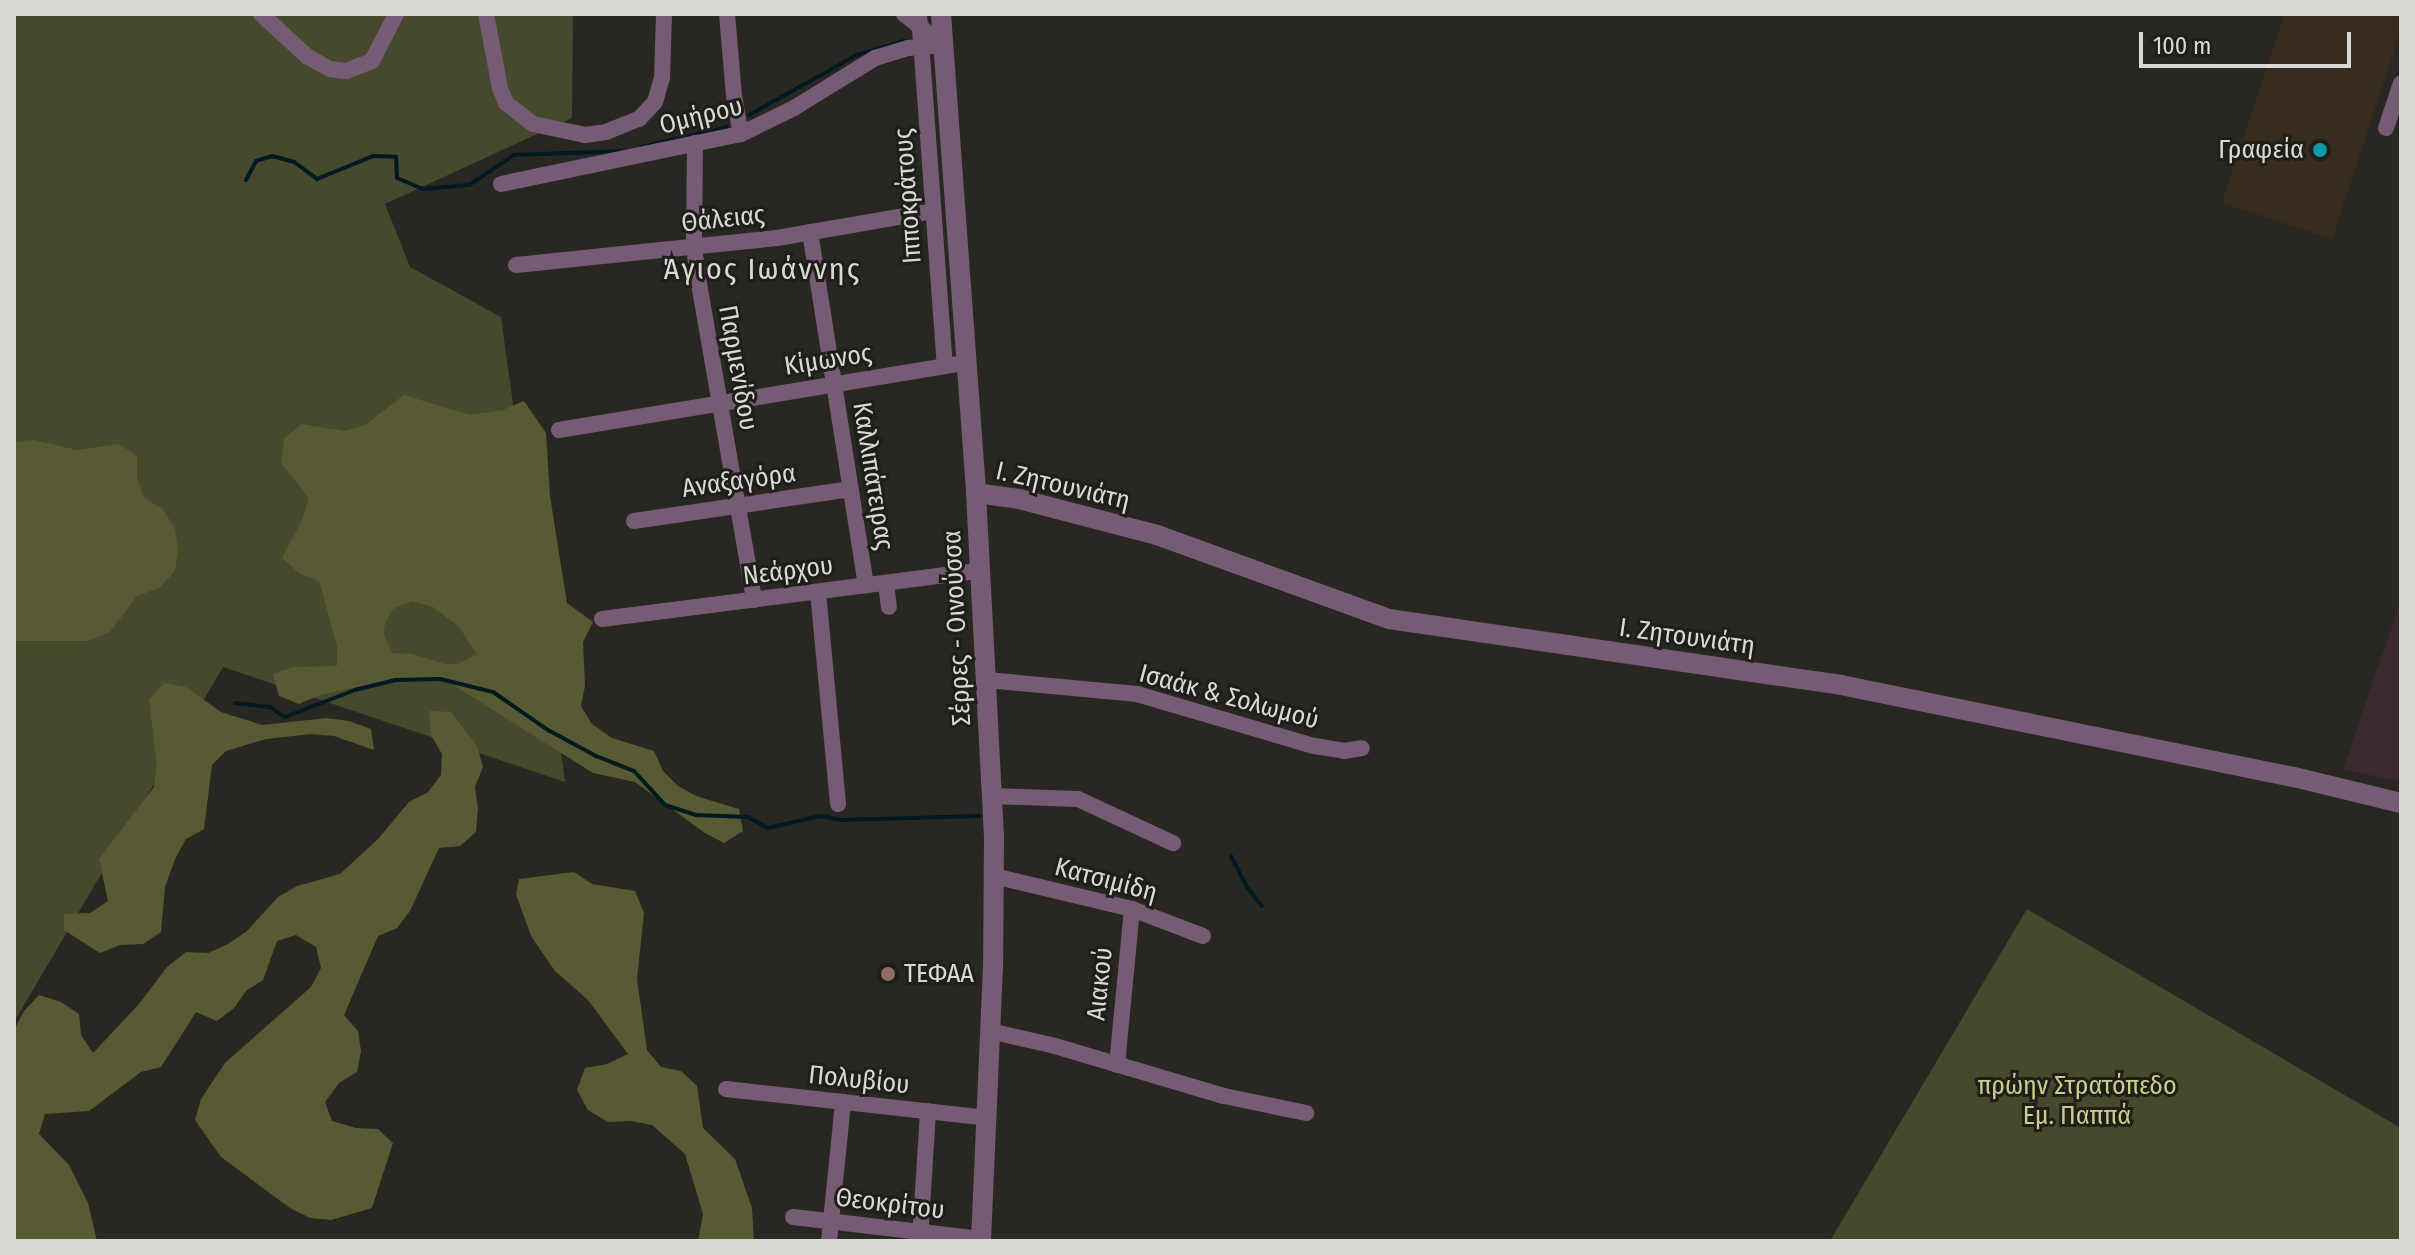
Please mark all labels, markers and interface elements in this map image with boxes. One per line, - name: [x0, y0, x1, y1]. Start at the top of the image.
- scale bar: [2143, 16, 2355, 66]
- text: 100 m: [2153, 32, 2211, 60]
- street label: Ομήρου: [656, 91, 746, 141]
- street label: Ιπποκράτους: [888, 127, 928, 265]
- place label: Γραφεία: [2218, 134, 2304, 166]
- marker: Γραφεία: [2311, 141, 2329, 159]
- street label: Θάλειας: [680, 199, 766, 239]
- district label: Άγιος Ιωάννης: [663, 251, 861, 287]
- street label: Παρμενίδου: [712, 303, 764, 433]
- street label: Κίμωνος: [782, 338, 874, 382]
- street label: Καλλιπάτειρας: [846, 400, 900, 552]
- street label: Ι. Ζητουνιάτη: [993, 455, 1133, 517]
- street label: Αναξαγόρα: [680, 458, 798, 504]
- street label: Σέρρες - Οινούσσα: [936, 529, 978, 727]
- street label: Νεάρχου: [741, 550, 835, 592]
- street label: Ι. Ζητουνιάτη: [1617, 612, 1757, 662]
- street label: Ισαάκ & Σολωμού: [1136, 658, 1322, 736]
- street label: Κατσιμίδη: [1051, 851, 1161, 909]
- street label: Αιακού: [1081, 946, 1119, 1022]
- place label: ΤΕΦΑΑ: [904, 958, 974, 990]
- marker: ΤΕΦΑΑ: [879, 965, 897, 983]
- street label: Πολυβίου: [807, 1059, 911, 1101]
- park label: πρώην Στρατόπεδο Εμ. Παππά: [1977, 1070, 2177, 1132]
- street label: Θεοκρίτου: [834, 1182, 946, 1226]

